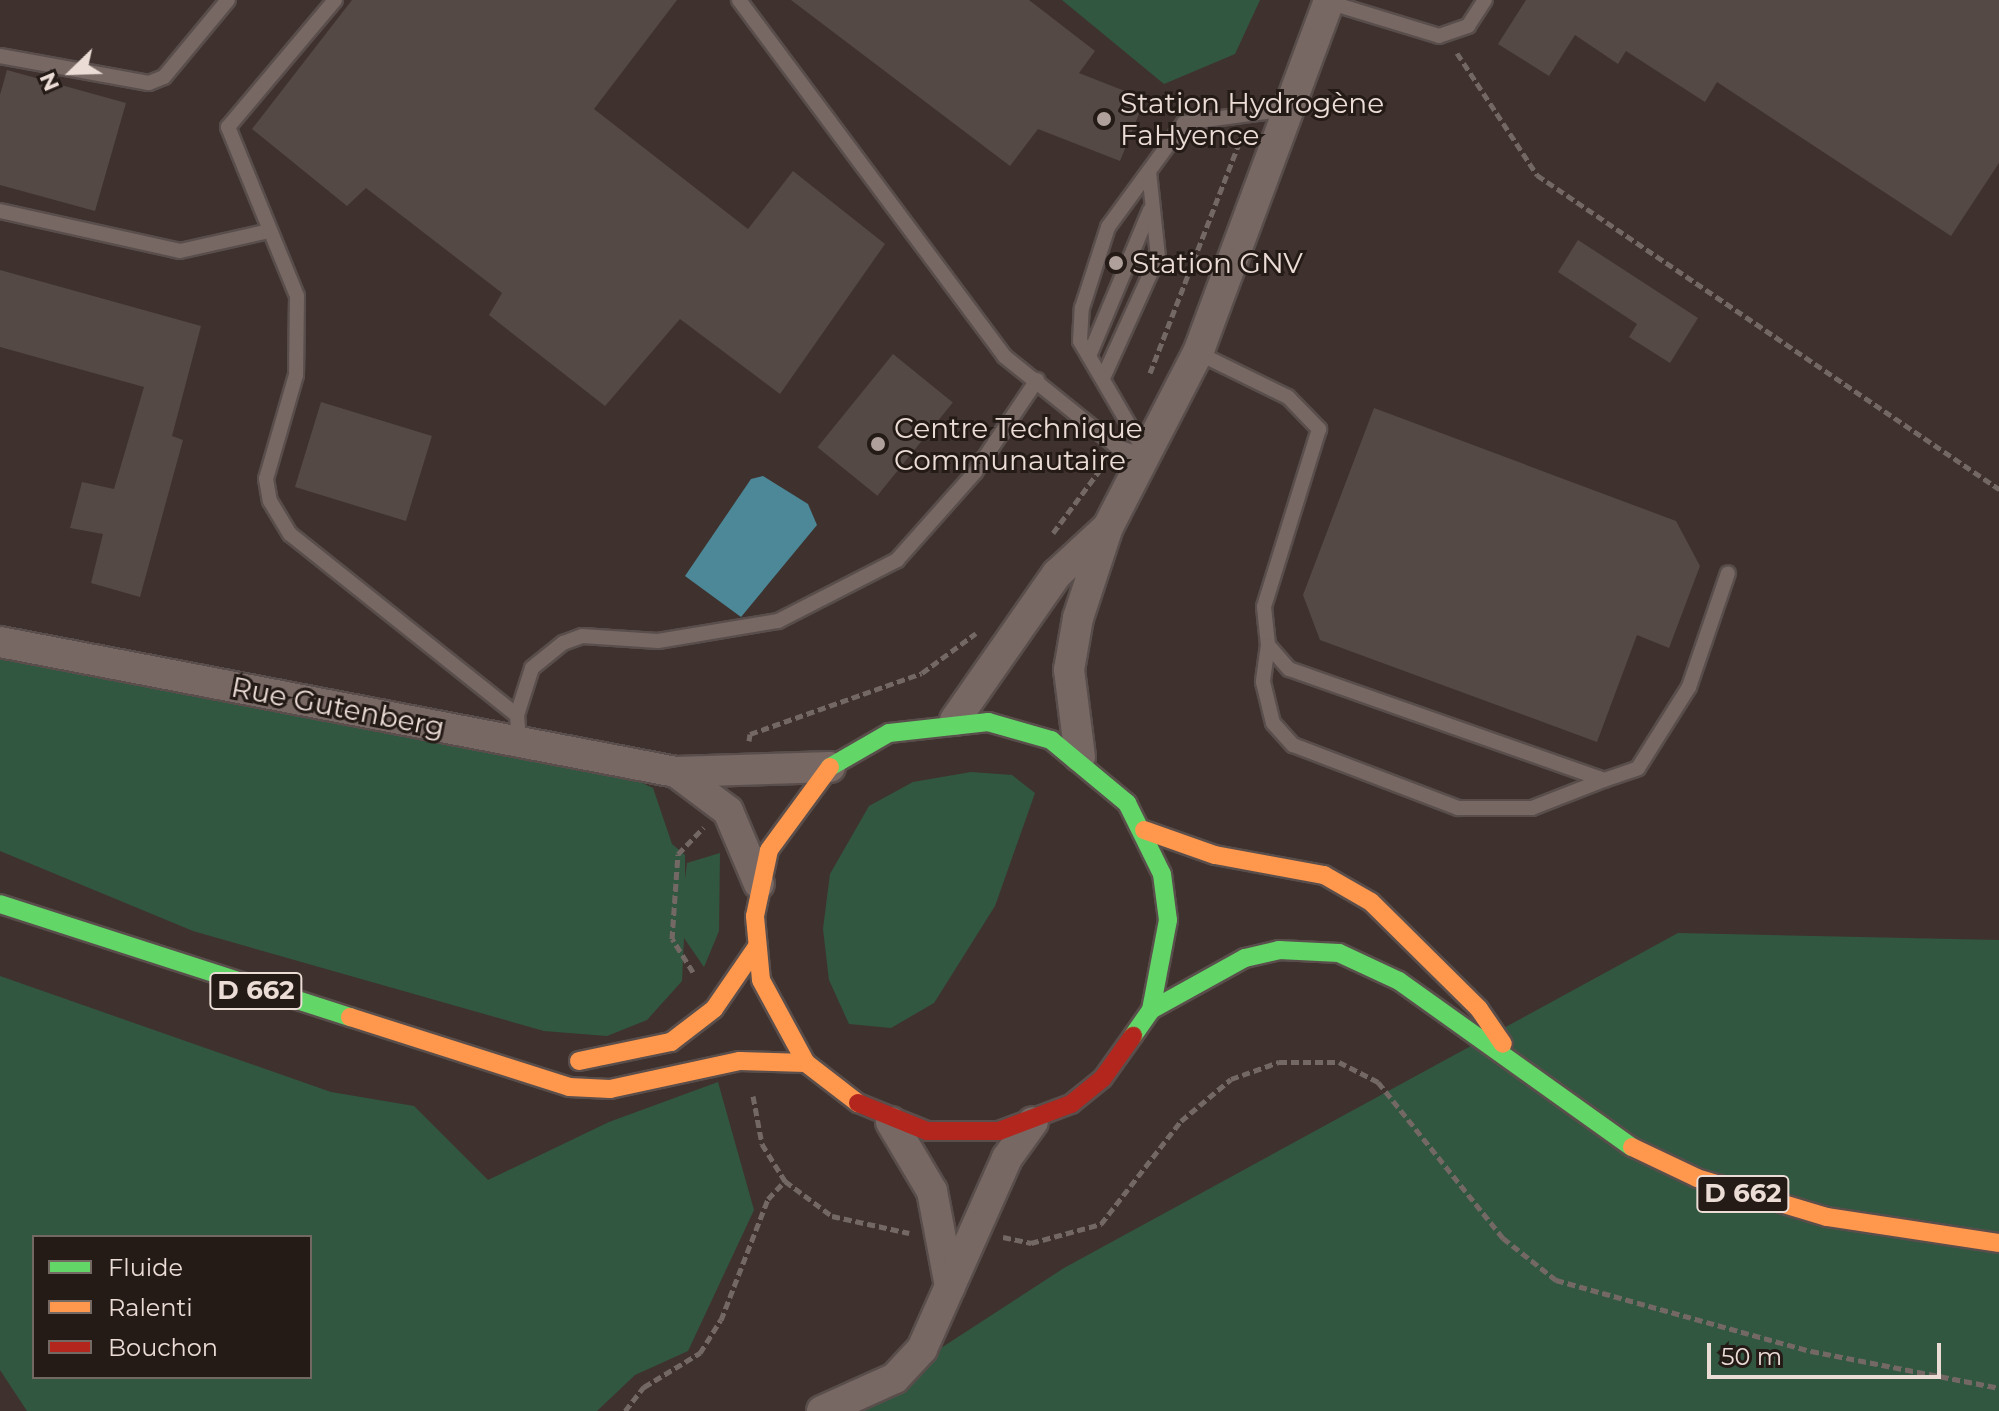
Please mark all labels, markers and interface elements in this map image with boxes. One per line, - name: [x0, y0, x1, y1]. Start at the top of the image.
- north arrow: [32, 32, 112, 112]
- text: N: [34, 68, 65, 95]
- place label: Station Hydrogène FaHyence: [1120, 86, 1384, 152]
- marker: Station Hydrogène FaHyence: [1095, 110, 1113, 128]
- place label: Station GNV: [1132, 246, 1303, 280]
- marker: Station GNV: [1107, 254, 1125, 272]
- place label: Centre Technique Communautaire: [894, 411, 1143, 477]
- marker: Centre Technique Communautaire: [869, 435, 887, 453]
- street label: Rue Gutenberg: [229, 670, 447, 744]
- road number: D 662: [208, 969, 304, 1013]
- road number: D 662: [1695, 1172, 1791, 1216]
- legend: [32, 1235, 312, 1379]
- text: Fluide: [108, 1253, 183, 1282]
- text: Ralenti: [108, 1293, 193, 1322]
- scale bar: [1711, 1327, 1945, 1377]
- text: Bouchon: [108, 1333, 218, 1362]
- text: 50 m: [1721, 1342, 1782, 1371]

